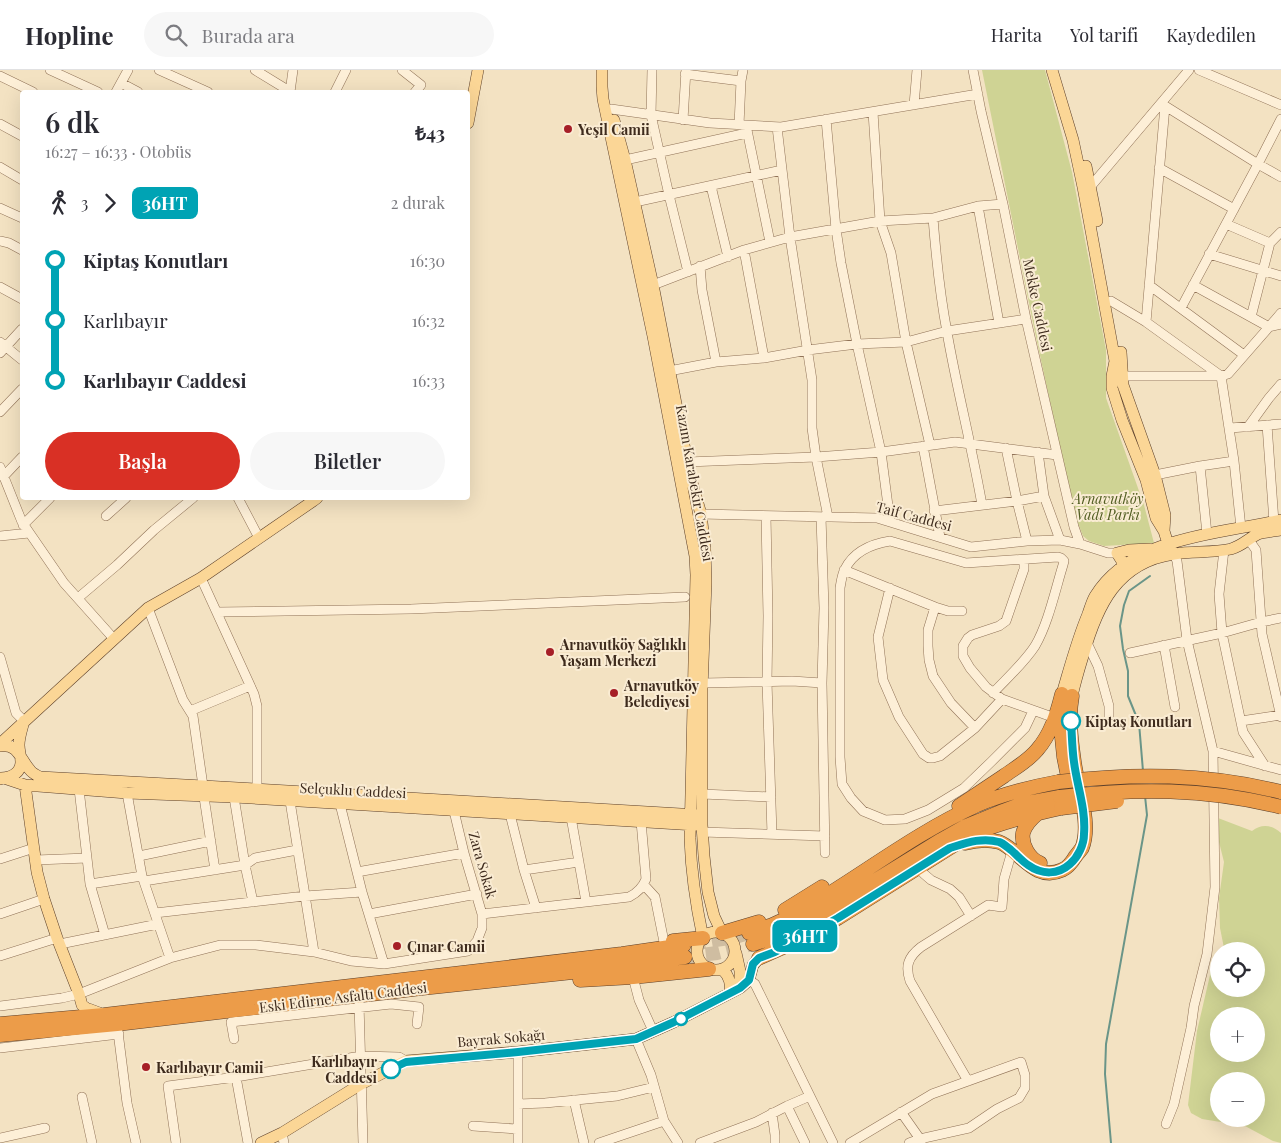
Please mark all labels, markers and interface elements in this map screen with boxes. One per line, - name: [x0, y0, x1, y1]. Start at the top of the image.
- search box: [144, 12, 494, 57]
- text: Hopline: [25, 19, 114, 51]
- icon: search: [162, 21, 190, 49]
- text: Burada ara: [202, 22, 295, 48]
- text: Harita: [991, 23, 1042, 47]
- text: Yol tarifi: [1070, 23, 1138, 47]
- text: Kaydedilen: [1166, 23, 1256, 47]
- text: 6 dk: [45, 103, 100, 140]
- text: ₺43: [415, 119, 445, 145]
- place label: Yeşil Camii: [577, 120, 650, 139]
- marker: Yeşil Camii: [562, 123, 574, 135]
- text: 16:27 – 16:33 · Otobüs: [45, 141, 191, 162]
- icon: walk: [45, 189, 73, 217]
- icon: forward: [96, 189, 124, 217]
- text: 36HT: [142, 191, 188, 215]
- text: 3: [81, 192, 88, 213]
- text: 2 durak: [391, 192, 445, 213]
- text: Kiptaş Konutları: [83, 247, 228, 273]
- text: 16:30: [410, 250, 445, 271]
- street label: Mekke Caddesi: [1019, 257, 1057, 353]
- text: Karlıbayır: [83, 307, 168, 333]
- text: 16:32: [412, 310, 445, 331]
- text: Karlıbayır Caddesi: [83, 367, 247, 393]
- text: 16:33: [412, 370, 445, 391]
- street label: Kazım Karabekir Caddesi: [672, 403, 718, 563]
- button: Başla: [45, 432, 240, 490]
- button: Biletler: [250, 432, 445, 490]
- park label: Arnavutköy Vadi Parkı: [1070, 489, 1144, 524]
- street label: Taif Caddesi: [874, 497, 954, 535]
- place label: Arnavutköy Sağlıklı Yaşam Merkezi: [559, 635, 687, 670]
- marker: Arnavutköy Sağlıklı Yaşam Merkezi: [544, 646, 556, 658]
- place label: Arnavutköy Belediyesi: [623, 676, 700, 711]
- marker: Arnavutköy Belediyesi: [608, 687, 620, 699]
- marker: Kiptaş Konutları: [1061, 711, 1081, 731]
- place label: Kiptaş Konutları: [1085, 712, 1193, 731]
- street label: Selçuklu Caddesi: [299, 778, 407, 802]
- street label: Zara Sokak: [464, 829, 502, 901]
- line badge: 36HT: [770, 920, 840, 952]
- text: 36HT: [782, 924, 828, 948]
- place label: Çınar Camii: [407, 937, 486, 956]
- marker: Çınar Camii: [391, 940, 403, 952]
- map controls: [1210, 942, 1265, 1127]
- button: locate: [1210, 942, 1265, 997]
- street label: Eski Edirne Asfaltı Caddesi: [258, 977, 428, 1017]
- button: +: [1210, 1007, 1265, 1062]
- unlabelled marker: [674, 1012, 688, 1026]
- street label: Bayrak Sokağı: [456, 1025, 546, 1051]
- place label: Karlıbayır Caddesi: [311, 1052, 378, 1087]
- place label: Karlıbayır Camii: [156, 1058, 264, 1077]
- marker: Karlıbayır Caddesi: [381, 1059, 401, 1079]
- marker: Karlıbayır Camii: [140, 1061, 152, 1073]
- button: −: [1210, 1072, 1265, 1127]

